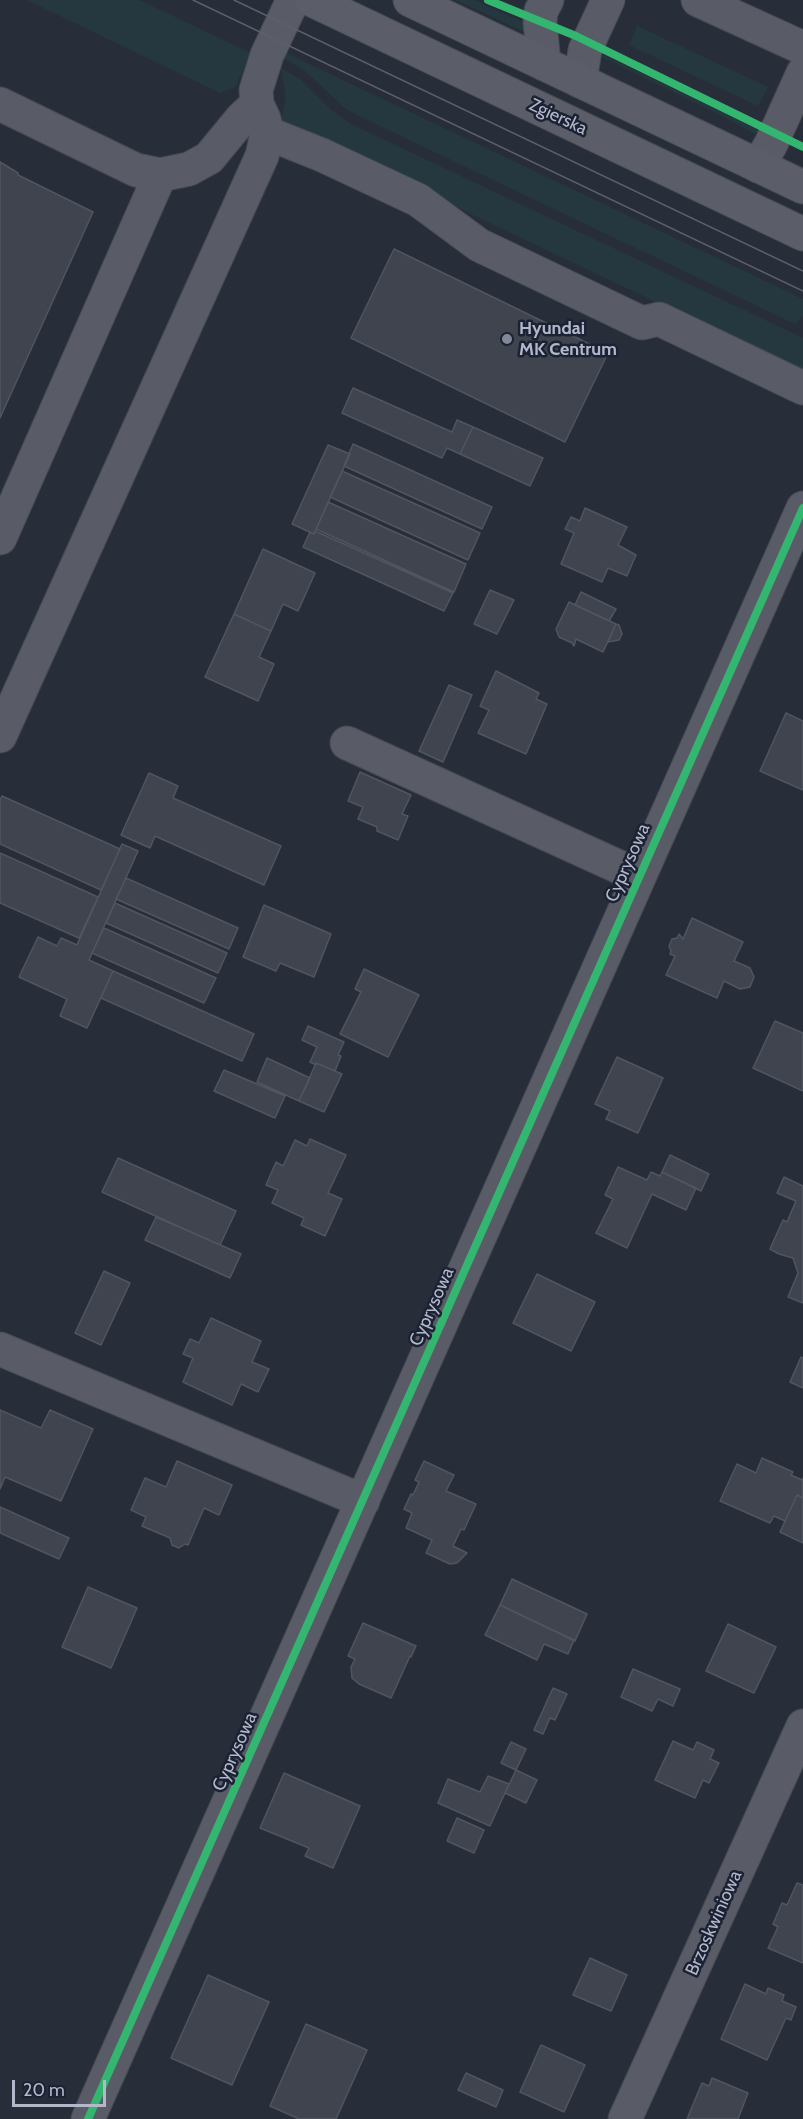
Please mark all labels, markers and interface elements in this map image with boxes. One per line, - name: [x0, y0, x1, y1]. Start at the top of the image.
- street label: Zgierska: [526, 94, 590, 140]
- place label: Hyundai MK Centrum: [519, 318, 617, 360]
- marker: Hyundai MK Centrum: [500, 332, 514, 346]
- street label: Cyprysowa: [601, 820, 655, 906]
- street label: Cyprysowa: [405, 1264, 459, 1350]
- street label: Cyprysowa: [208, 1709, 262, 1795]
- street label: Brzoskwiniowa: [681, 1867, 747, 1979]
- scale bar: [15, 2068, 110, 2106]
- text: 20 m: [23, 2079, 65, 2101]

